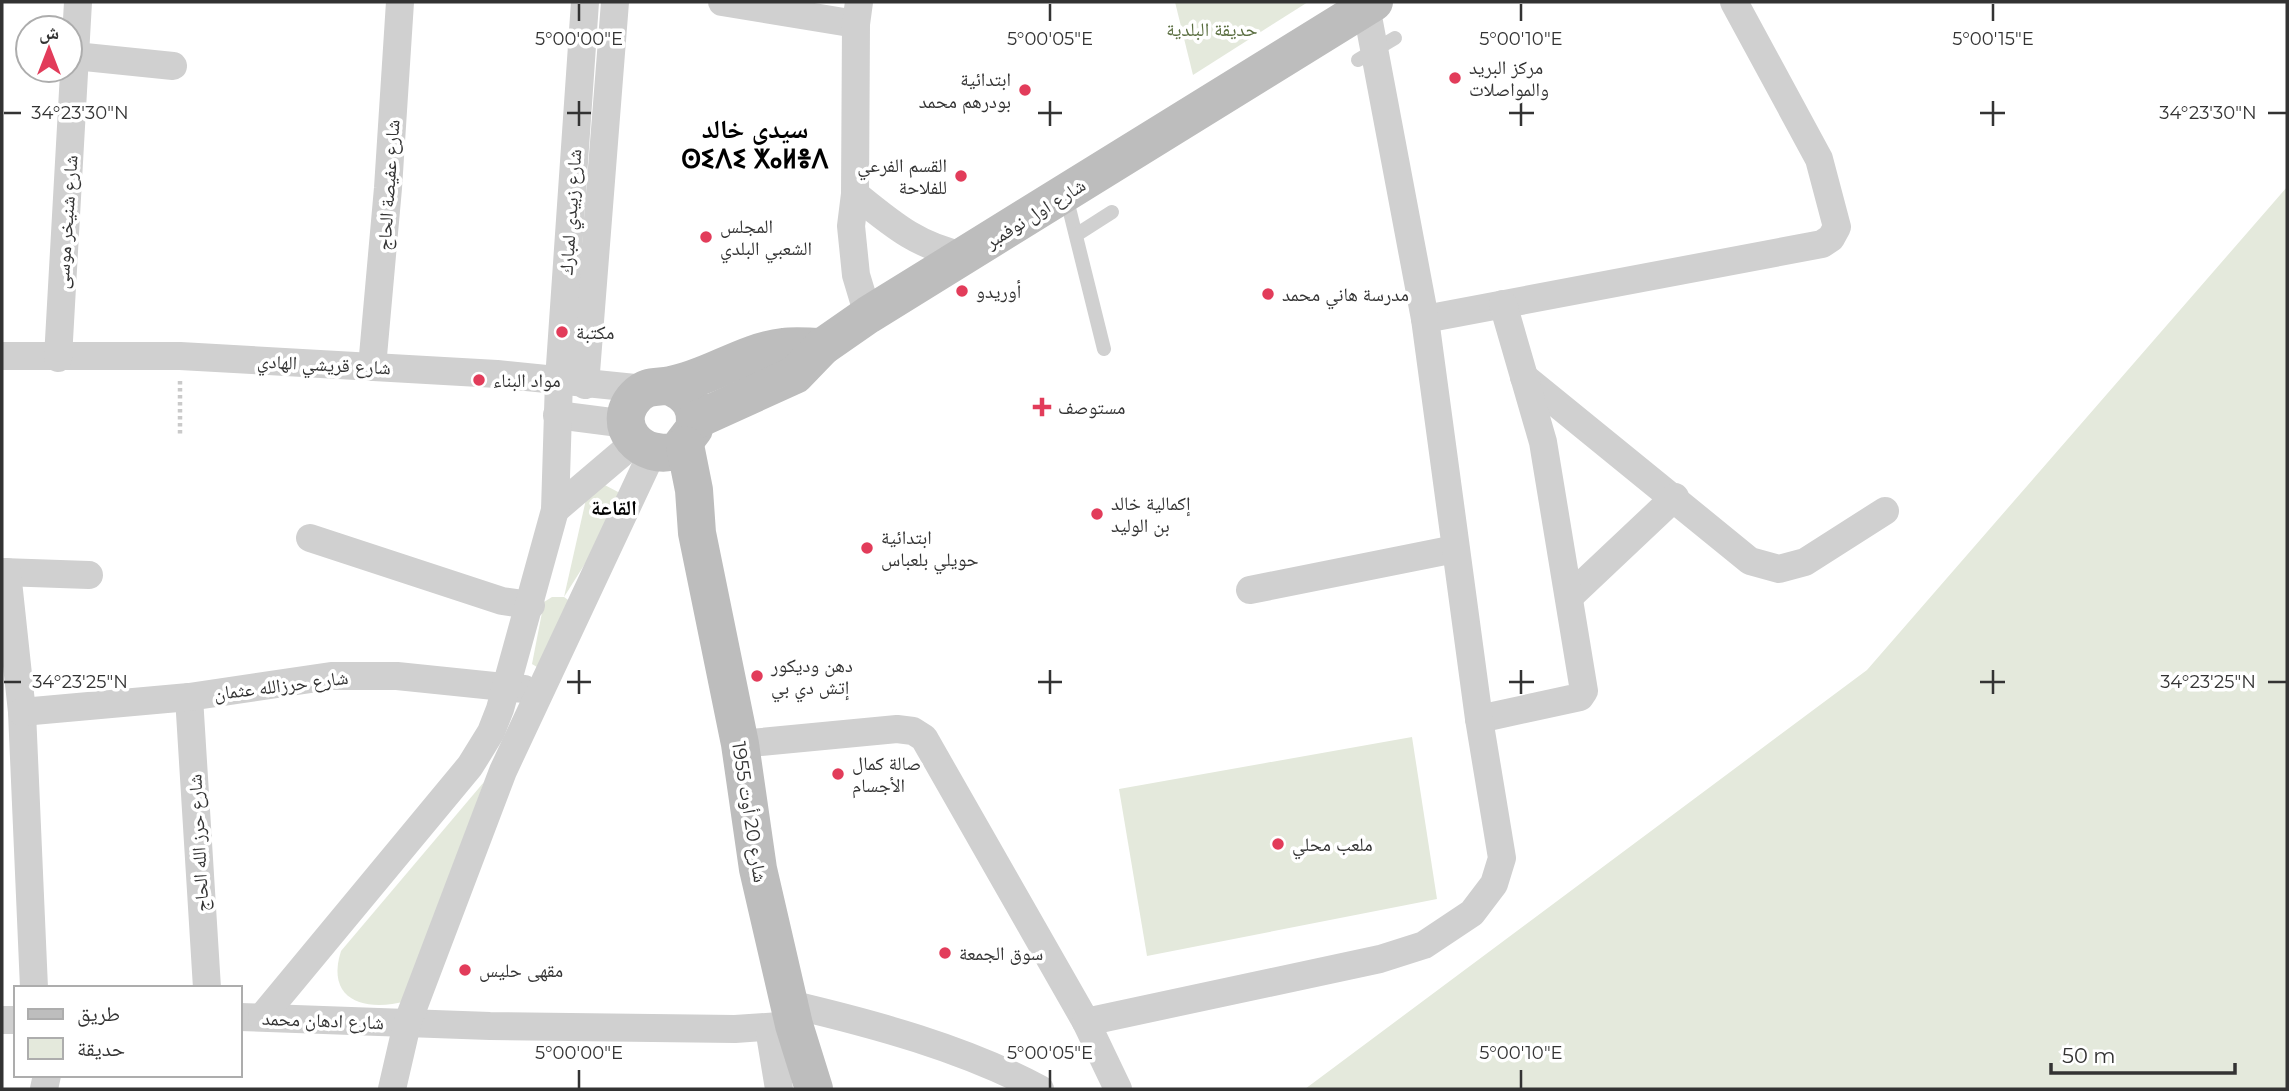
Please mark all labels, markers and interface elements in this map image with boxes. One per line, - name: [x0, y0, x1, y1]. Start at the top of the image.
- north arrow: [14, 14, 84, 84]
- park label: حديقة البلدية: [1166, 18, 1258, 41]
- text: ش: [39, 21, 59, 44]
- text: 5°00'00"E: [535, 28, 623, 50]
- text: 5°00'05"E: [1007, 28, 1093, 50]
- text: 5°00'10"E: [1479, 28, 1563, 50]
- text: 5°00'15"E: [1952, 28, 2034, 50]
- place label: مركز البريد والمواصلات: [1469, 56, 1549, 101]
- place label: ابتدائية بودرهم محمد: [919, 68, 1011, 114]
- marker: مركز البريد والمواصلات: [1447, 70, 1463, 86]
- marker: ابتدائية بودرهم محمد: [1017, 82, 1033, 98]
- text: 34°23'30"N: [31, 102, 129, 124]
- text: 34°23'30"N: [2159, 102, 2257, 124]
- district label: سيدي خالد ⵙⵉⴷⵉ ⵅⴰⵍⴻⴷ: [681, 113, 829, 175]
- street label: شارع عفيصة الحاج: [372, 119, 405, 251]
- street label: شارع زبيدي لمبارك: [555, 148, 590, 276]
- street label: شارع شنيخر موسى: [50, 154, 83, 290]
- place label: القسم الفرعي للفلاحة: [857, 154, 947, 199]
- marker: القسم الفرعي للفلاحة: [953, 168, 969, 184]
- street label: شارع اول نوفمبر: [980, 173, 1090, 254]
- place label: المجلس الشعبي البلدي: [720, 215, 812, 264]
- marker: المجلس الشعبي البلدي: [698, 229, 714, 245]
- place label: أوريدو: [976, 280, 1021, 303]
- marker: أوريدو: [954, 283, 970, 299]
- place label: مدرسة هاني محمد: [1282, 283, 1409, 310]
- marker: مدرسة هاني محمد: [1260, 286, 1276, 302]
- place label: مكتبة: [576, 321, 614, 344]
- marker: مكتبة: [554, 324, 570, 340]
- street label: شارع قريشي الهادي: [256, 350, 392, 383]
- place label: مواد البناء: [493, 369, 561, 392]
- marker: مواد البناء: [471, 372, 487, 388]
- place label: مستوصف: [1058, 396, 1125, 419]
- marker: مستوصف: [1032, 397, 1052, 417]
- place label: إكمالية خالد بن الوليد: [1111, 492, 1190, 537]
- district label: القاعة: [591, 495, 637, 520]
- marker: إكمالية خالد بن الوليد: [1089, 506, 1105, 522]
- place label: ابتدائية حويلي بلعباس: [881, 526, 979, 575]
- marker: ابتدائية حويلي بلعباس: [859, 540, 875, 556]
- place label: دهن وديكور إتش دي بي: [770, 654, 853, 703]
- street label: شارع حرزالله عثمان: [213, 666, 350, 705]
- marker: دهن وديكور إتش دي بي: [749, 668, 765, 684]
- text: 34°23'25"N: [32, 671, 128, 693]
- text: 34°23'25"N: [2160, 671, 2256, 693]
- street label: شارع 20 أوت 1955: [727, 740, 772, 884]
- place label: صالة كمال الأجسام: [852, 752, 921, 799]
- marker: صالة كمال الأجسام: [830, 766, 846, 782]
- street label: شارع حرز الله الحاج: [183, 773, 214, 913]
- place label: ملعب محلي: [1292, 833, 1373, 860]
- marker: ملعب محلي: [1270, 836, 1286, 852]
- place label: سوق الجمعة: [959, 942, 1043, 965]
- marker: سوق الجمعة: [937, 945, 953, 961]
- place label: مقهى حليس: [479, 959, 563, 982]
- marker: مقهى حليس: [457, 962, 473, 978]
- legend: [14, 986, 242, 1077]
- text: طريق: [77, 1001, 120, 1027]
- street label: شارع ادهان محمد: [262, 1007, 384, 1034]
- scale bar: [2051, 1032, 2235, 1076]
- text: حديقة: [77, 1036, 125, 1061]
- text: 5°00'00"E: [535, 1042, 623, 1064]
- text: 5°00'05"E: [1007, 1042, 1093, 1064]
- text: 5°00'10"E: [1479, 1042, 1563, 1064]
- text: 50 m: [2062, 1043, 2116, 1068]

